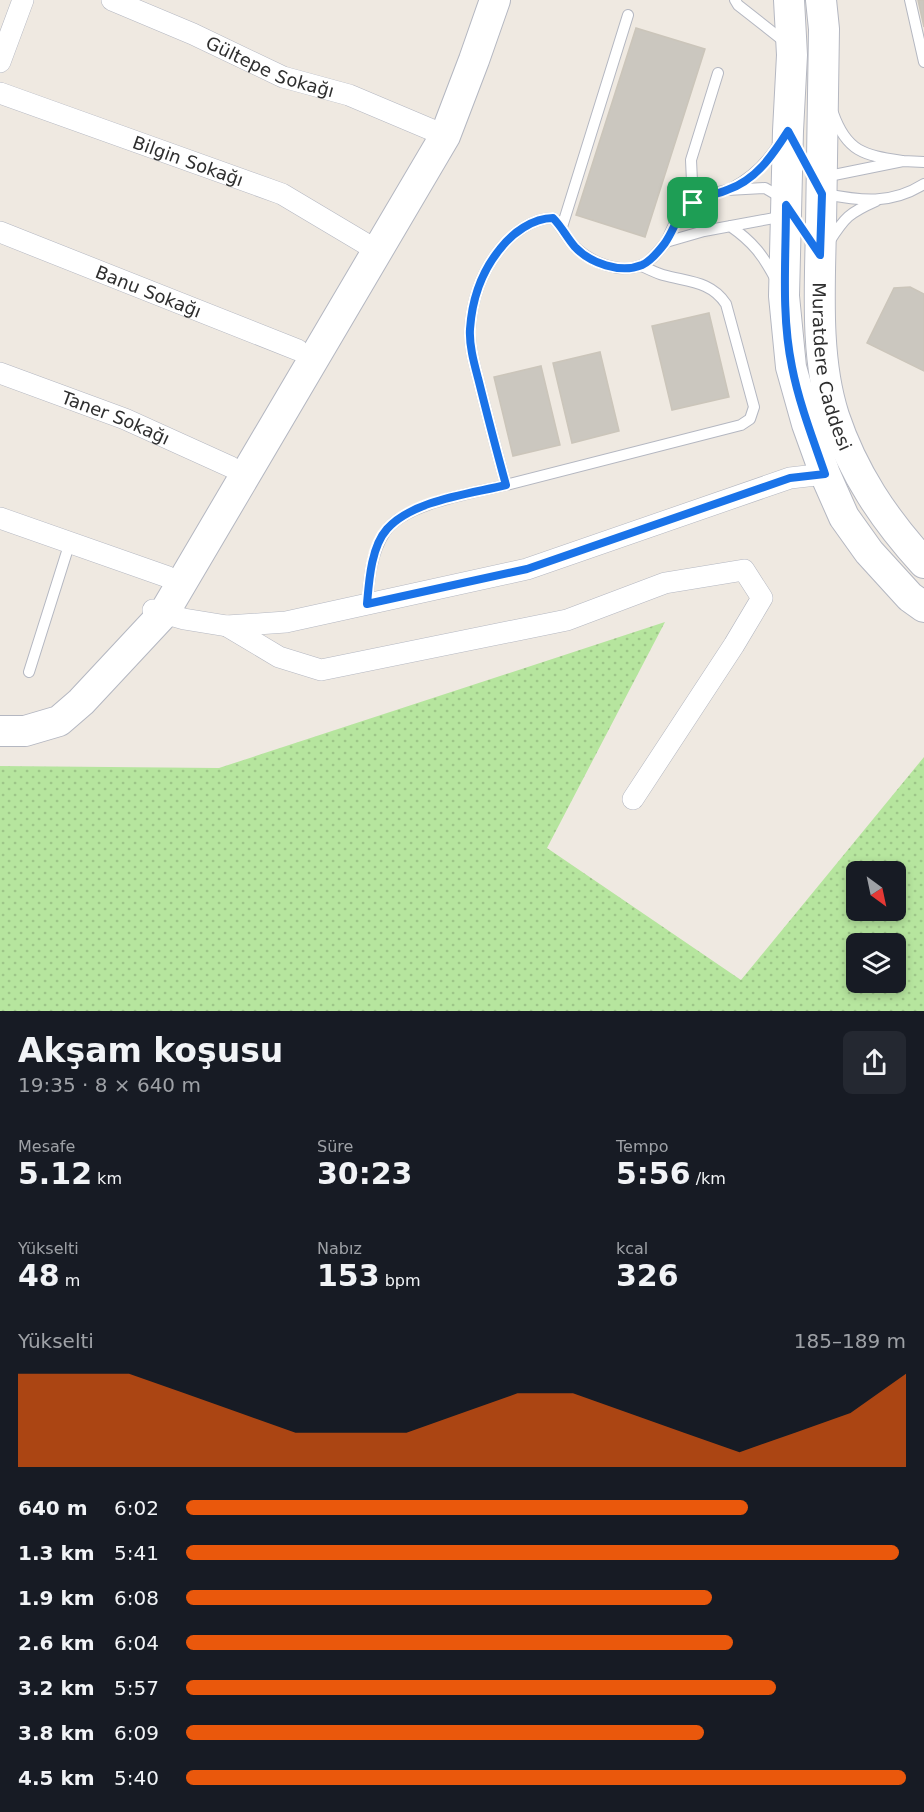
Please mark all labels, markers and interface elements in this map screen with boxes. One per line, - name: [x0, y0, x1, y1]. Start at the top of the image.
- street label: Gültepe Sokağı: [203, 31, 337, 101]
- street label: Bilgin Sokağı: [130, 131, 246, 190]
- pin: [667, 177, 718, 228]
- icon: arrive: [676, 186, 709, 219]
- street label: Banu Sokağı: [93, 261, 205, 321]
- street label: Muratdere Caddesi: [809, 282, 857, 454]
- street label: Taner Sokağı: [58, 386, 173, 448]
- north arrow: [846, 861, 906, 921]
- map controls: [846, 861, 906, 993]
- button: layers: [846, 933, 906, 993]
- text: Akşam koşusu: [18, 1031, 283, 1070]
- button: share: [843, 1031, 906, 1094]
- text: 19:35 · 8 × 640 m: [18, 1073, 201, 1097]
- text: Mesafe: [18, 1137, 75, 1156]
- text: Süre: [317, 1137, 353, 1156]
- text: Tempo: [616, 1137, 668, 1156]
- text: 5.12: [18, 1156, 92, 1191]
- text: 30:23: [317, 1156, 413, 1191]
- text: 5:56: [616, 1156, 691, 1191]
- text: km: [92, 1169, 122, 1188]
- text: /km: [691, 1169, 726, 1188]
- text: Yükselti: [18, 1239, 79, 1258]
- text: Nabız: [317, 1239, 362, 1258]
- text: kcal: [616, 1239, 648, 1258]
- text: 48: [18, 1258, 60, 1293]
- text: 153: [317, 1258, 380, 1293]
- text: 326: [616, 1258, 679, 1293]
- text: m: [60, 1271, 80, 1290]
- text: bpm: [380, 1271, 421, 1290]
- text: Yükselti: [18, 1329, 94, 1353]
- text: 185–189 m: [794, 1329, 906, 1353]
- text: 640 m: [18, 1496, 88, 1520]
- text: 6:02: [114, 1496, 159, 1520]
- text: 1.3 km: [18, 1541, 95, 1565]
- text: 5:41: [114, 1541, 159, 1565]
- text: 1.9 km: [18, 1586, 95, 1610]
- text: 6:08: [114, 1586, 159, 1610]
- text: 2.6 km: [18, 1631, 95, 1655]
- text: 6:04: [114, 1631, 159, 1655]
- text: 3.2 km: [18, 1676, 95, 1700]
- text: 5:57: [114, 1676, 159, 1700]
- text: 3.8 km: [18, 1721, 95, 1745]
- text: 6:09: [114, 1721, 159, 1745]
- text: 4.5 km: [18, 1766, 95, 1790]
- text: 5:40: [114, 1766, 159, 1790]

